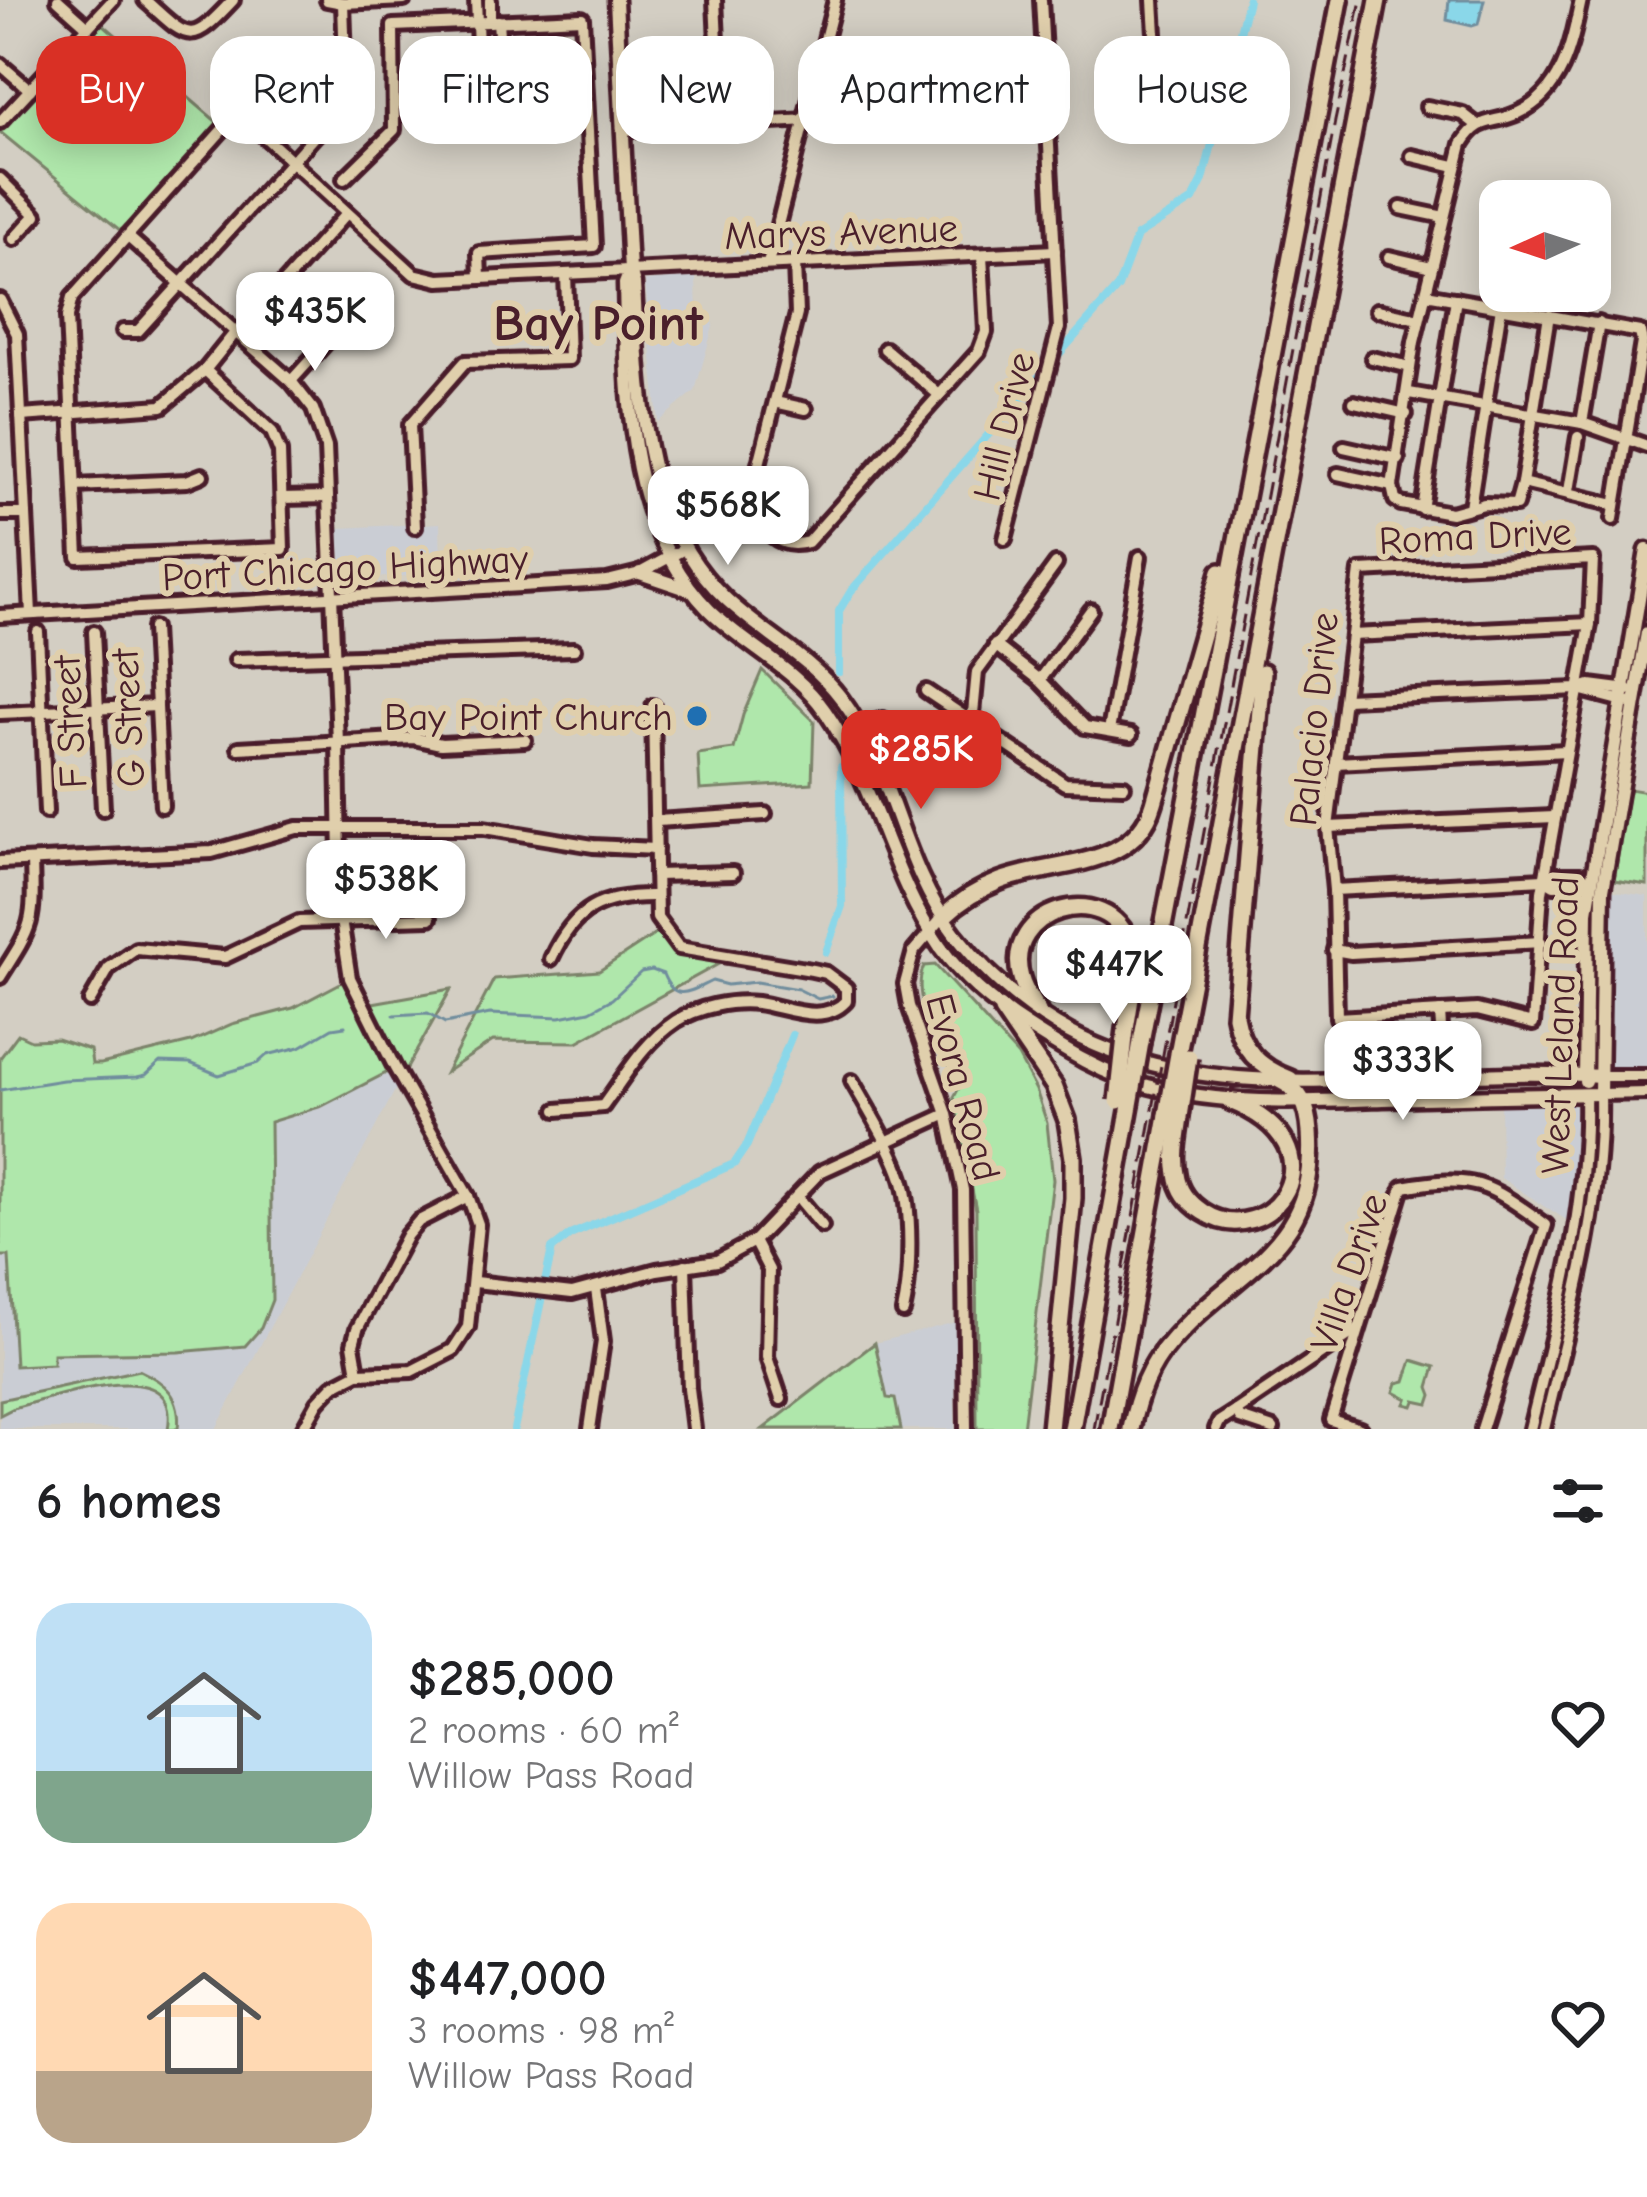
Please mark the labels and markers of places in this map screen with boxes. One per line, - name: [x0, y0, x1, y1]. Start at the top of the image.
- pin: $435K: [231, 272, 399, 374]
- pin: $568K: [644, 466, 812, 568]
- place label: Bay Point Church: [384, 695, 673, 740]
- marker: Bay Point Church: [684, 703, 710, 729]
- pin: $285K: [837, 710, 1005, 812]
- pin: $538K: [302, 840, 470, 942]
- pin: $447K: [1030, 925, 1198, 1027]
- pin: $333K: [1319, 1021, 1487, 1123]

